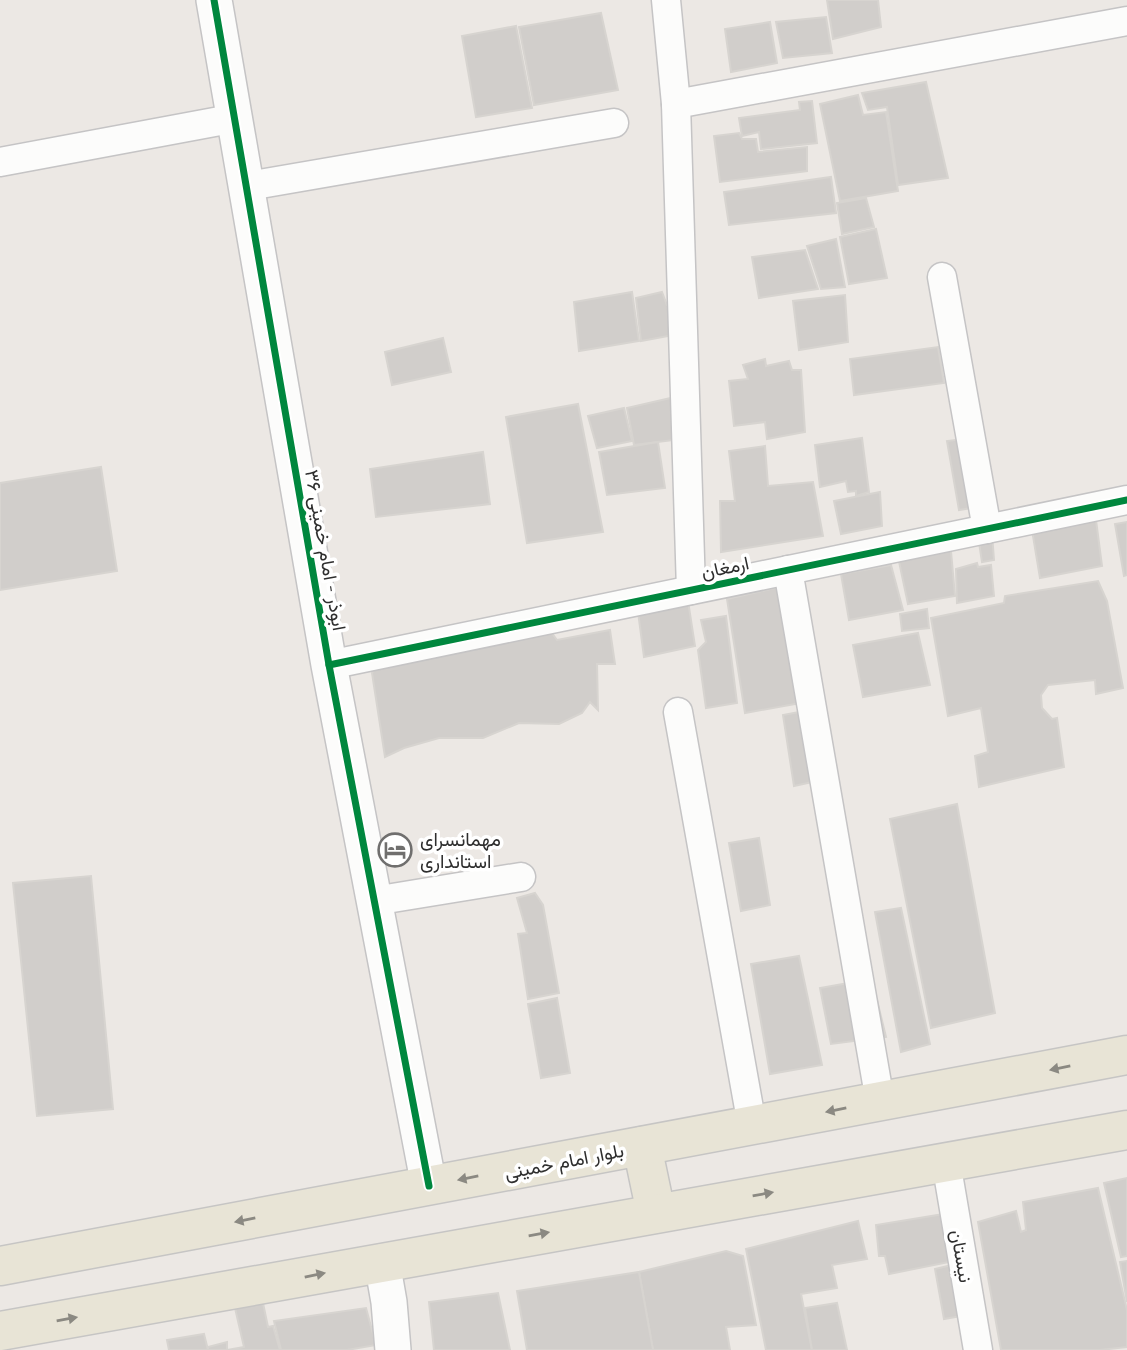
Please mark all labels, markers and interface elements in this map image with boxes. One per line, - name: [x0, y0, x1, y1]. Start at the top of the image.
- street label: ابوذر - امام خمینی ۳۶: [299, 468, 351, 633]
- street label: ارمغان: [699, 551, 751, 584]
- place label: مهمانسرای استانداری: [420, 828, 501, 873]
- hotel icon: مهمانسرای استانداری: [376, 831, 414, 869]
- one-way arrow: [1049, 1062, 1071, 1073]
- one-way arrow: [825, 1104, 847, 1115]
- street label: بلوار امام خمینی: [503, 1139, 626, 1185]
- one-way arrow: [457, 1173, 479, 1184]
- one-way arrow: [752, 1188, 774, 1199]
- one-way arrow: [234, 1215, 256, 1226]
- one-way arrow: [528, 1228, 550, 1239]
- street label: نیستان: [946, 1228, 977, 1284]
- one-way arrow: [304, 1270, 326, 1281]
- one-way arrow: [56, 1313, 78, 1324]

